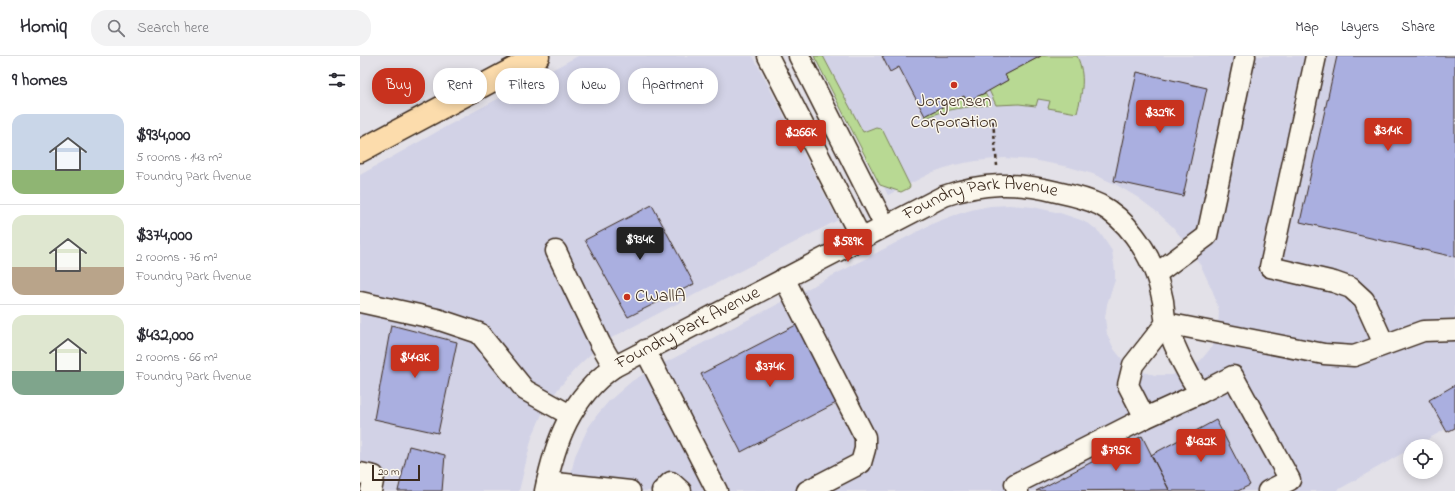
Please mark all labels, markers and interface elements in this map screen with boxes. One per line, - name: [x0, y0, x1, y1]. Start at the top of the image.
- search box: [91, 10, 371, 46]
- text: Homiq: [20, 14, 67, 41]
- icon: search: [105, 17, 127, 39]
- text: Search here: [137, 17, 209, 39]
- text: Map: [1295, 17, 1319, 38]
- text: Layers: [1341, 17, 1379, 38]
- text: Share: [1401, 17, 1435, 38]
- text: 9 homes: [12, 68, 68, 93]
- chip: Buy: [372, 68, 425, 104]
- chip: Rent: [433, 68, 487, 104]
- chip: Filters: [495, 68, 559, 104]
- chip: New: [567, 68, 620, 104]
- chip: Apartment: [628, 68, 718, 104]
- icon: filters: [326, 69, 348, 91]
- marker: Jorgensen Corporation: [949, 80, 959, 90]
- place label: Jorgensen Corporation: [911, 89, 998, 136]
- pin: $329K: [1132, 100, 1188, 134]
- text: $329K: [1145, 103, 1175, 122]
- pin: $314K: [1360, 118, 1416, 152]
- pin: $266K: [773, 120, 829, 154]
- text: $314K: [1373, 121, 1403, 140]
- text: $934,000: [136, 123, 190, 148]
- text: $266K: [785, 123, 817, 142]
- icon: home: [44, 130, 92, 178]
- text: 5 rooms · 143 m²: [136, 148, 222, 167]
- text: Foundry Park Avenue: [136, 167, 251, 186]
- street label: Foundry Park Avenue: [898, 172, 1061, 228]
- text: $374,000: [136, 223, 192, 248]
- pin: $934K: [612, 227, 668, 261]
- pin: $589K: [820, 229, 876, 263]
- text: $934K: [626, 230, 654, 249]
- icon: home: [44, 231, 92, 279]
- text: $589K: [833, 232, 863, 251]
- text: 2 rooms · 76 m²: [136, 248, 218, 267]
- text: Foundry Park Avenue: [136, 267, 251, 286]
- street label: Foundry Park Avenue: [610, 280, 766, 377]
- place label: CWallA: [635, 284, 686, 310]
- marker: CWallA: [622, 292, 632, 302]
- text: $432,000: [136, 323, 194, 348]
- icon: home: [44, 331, 92, 379]
- pin: $443K: [387, 345, 443, 379]
- text: 2 rooms · 66 m²: [136, 348, 218, 367]
- text: $443K: [400, 348, 430, 367]
- pin: $374K: [742, 354, 798, 388]
- text: $374K: [755, 357, 785, 376]
- text: Foundry Park Avenue: [136, 367, 251, 386]
- pin: $432K: [1173, 429, 1229, 463]
- text: $432K: [1185, 432, 1217, 451]
- pin: $795K: [1088, 438, 1144, 472]
- map controls: [1403, 439, 1443, 479]
- button: locate: [1403, 439, 1443, 479]
- text: $795K: [1101, 441, 1131, 460]
- scale bar: [372, 463, 420, 482]
- text: 20 m: [378, 464, 400, 480]

